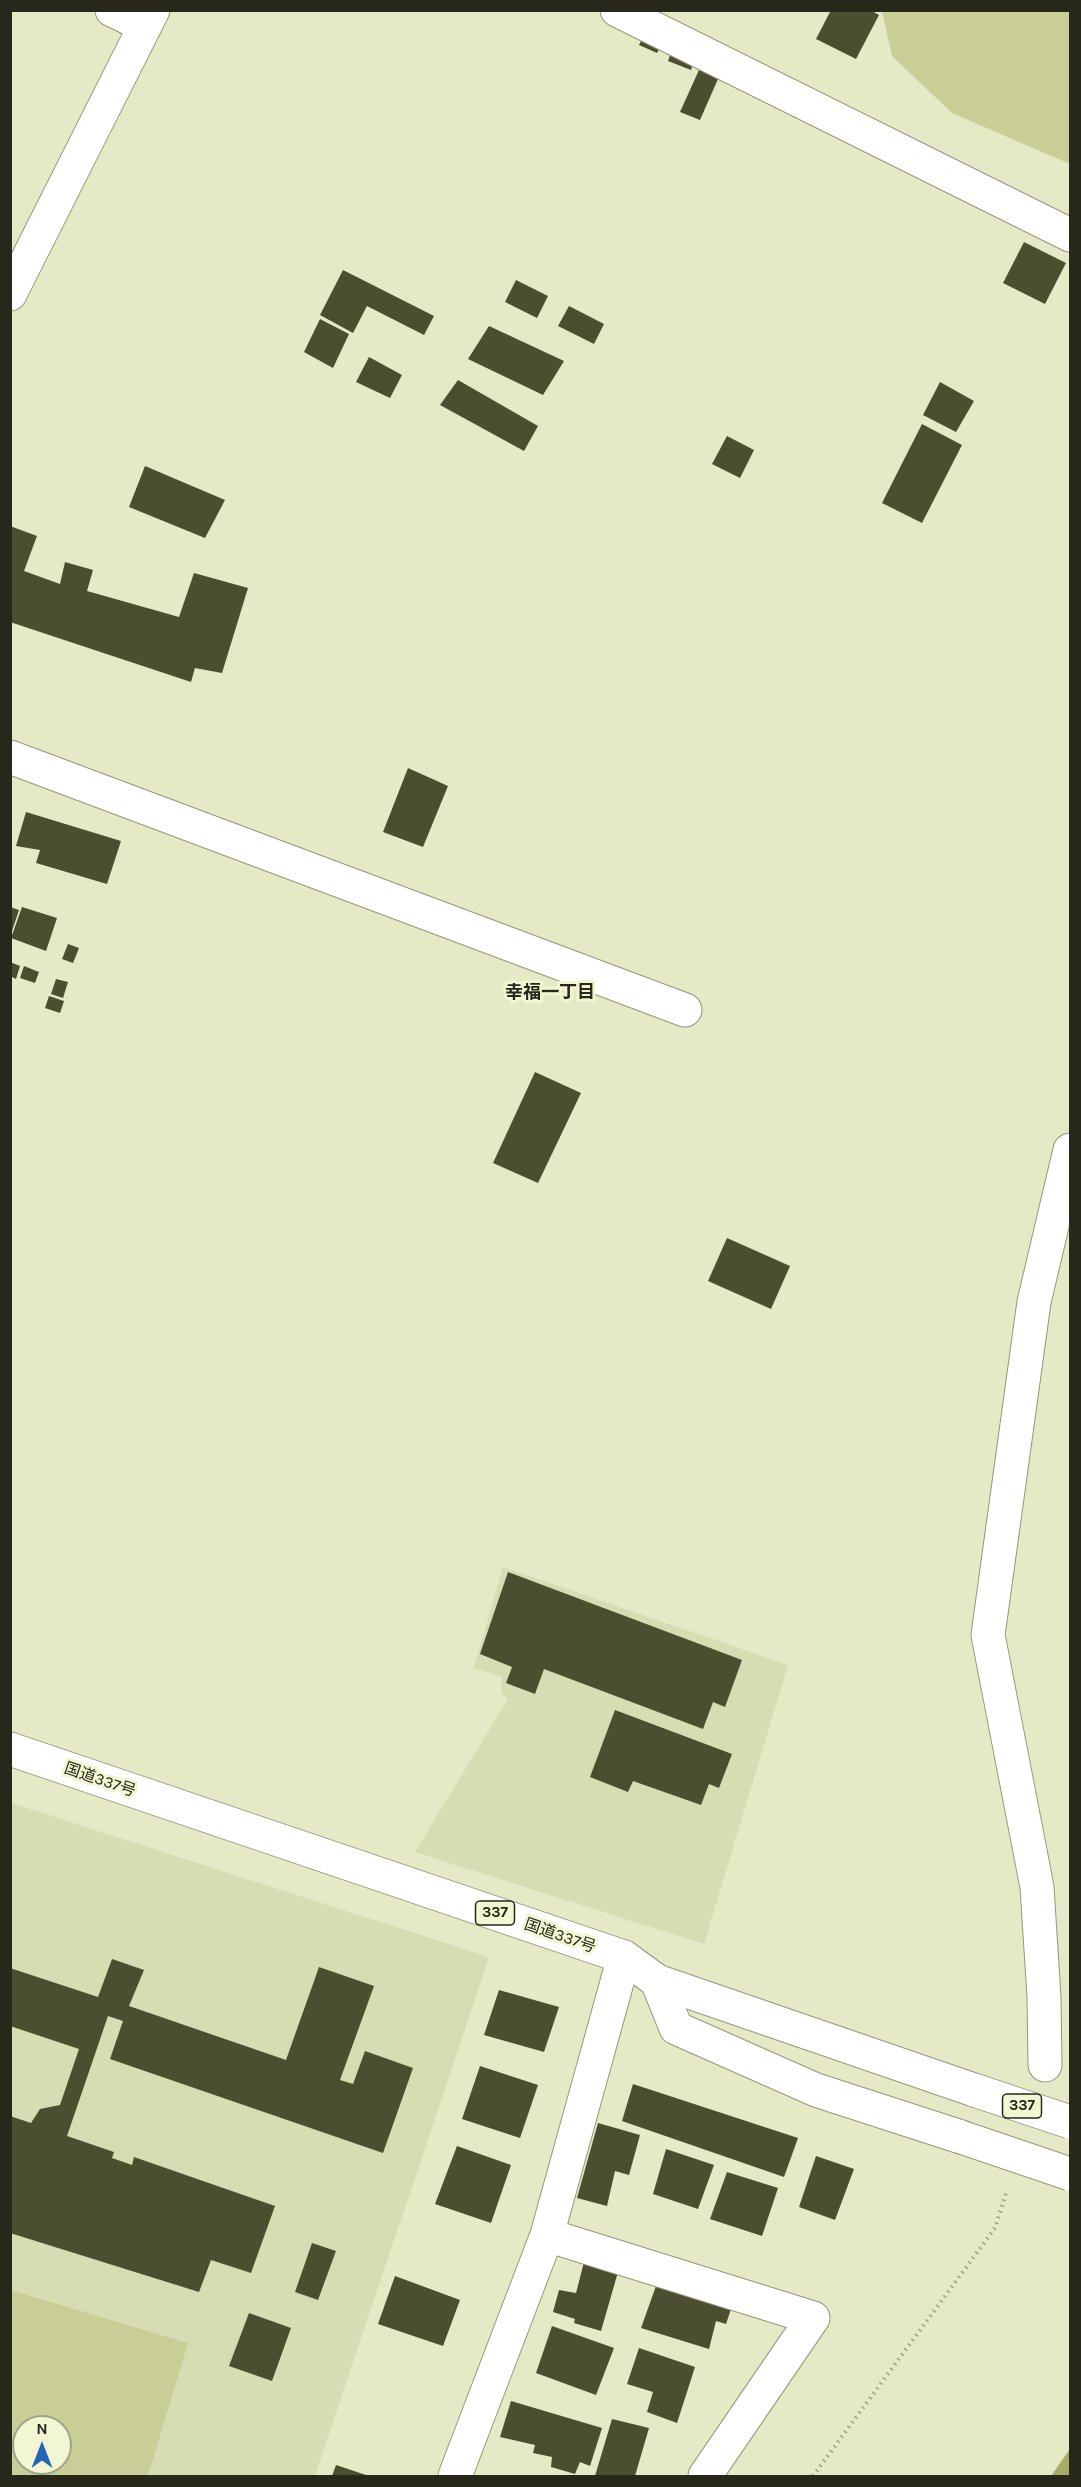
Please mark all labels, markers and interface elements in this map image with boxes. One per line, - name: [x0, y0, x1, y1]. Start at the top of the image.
- district label: 幸福一丁目: [505, 982, 595, 1004]
- street label: 国道337号: [62, 1759, 138, 1801]
- road number: 337: [476, 1901, 514, 1925]
- street label: 国道337号: [522, 1915, 598, 1957]
- road number: 337: [1002, 2094, 1042, 2118]
- north arrow: [12, 2415, 72, 2475]
- text: N: [36, 2419, 48, 2438]

